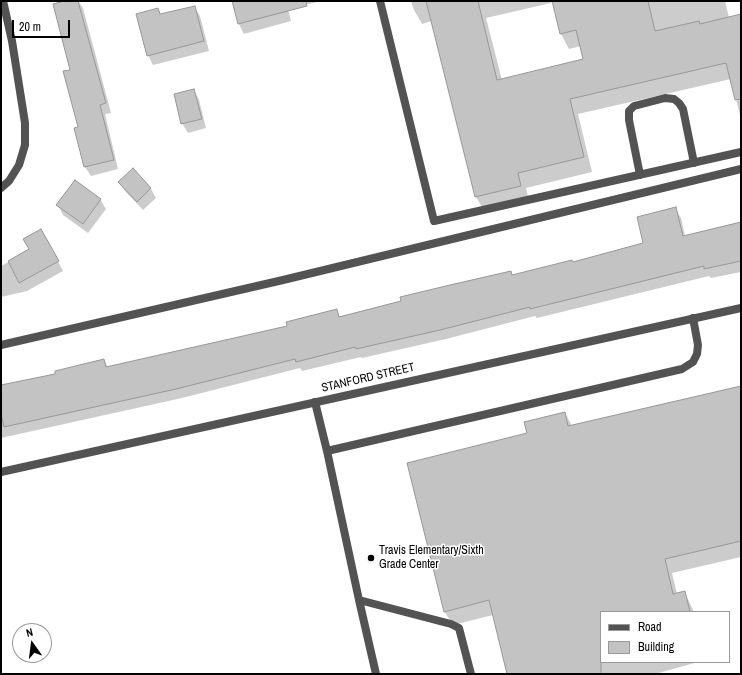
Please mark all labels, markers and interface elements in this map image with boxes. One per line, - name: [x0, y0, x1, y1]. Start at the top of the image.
- scale bar: [14, 12, 72, 38]
- text: 20 m: [19, 19, 41, 35]
- street label: STANFORD STREET: [320, 360, 416, 396]
- place label: Travis Elementary/Sixth Grade Center: [379, 544, 484, 572]
- marker: Travis Elementary/Sixth Grade Center: [366, 553, 376, 563]
- legend: [600, 611, 730, 663]
- text: Road: [638, 619, 662, 635]
- north arrow: [12, 623, 52, 663]
- text: N: [24, 625, 34, 640]
- text: Building: [638, 639, 674, 655]

